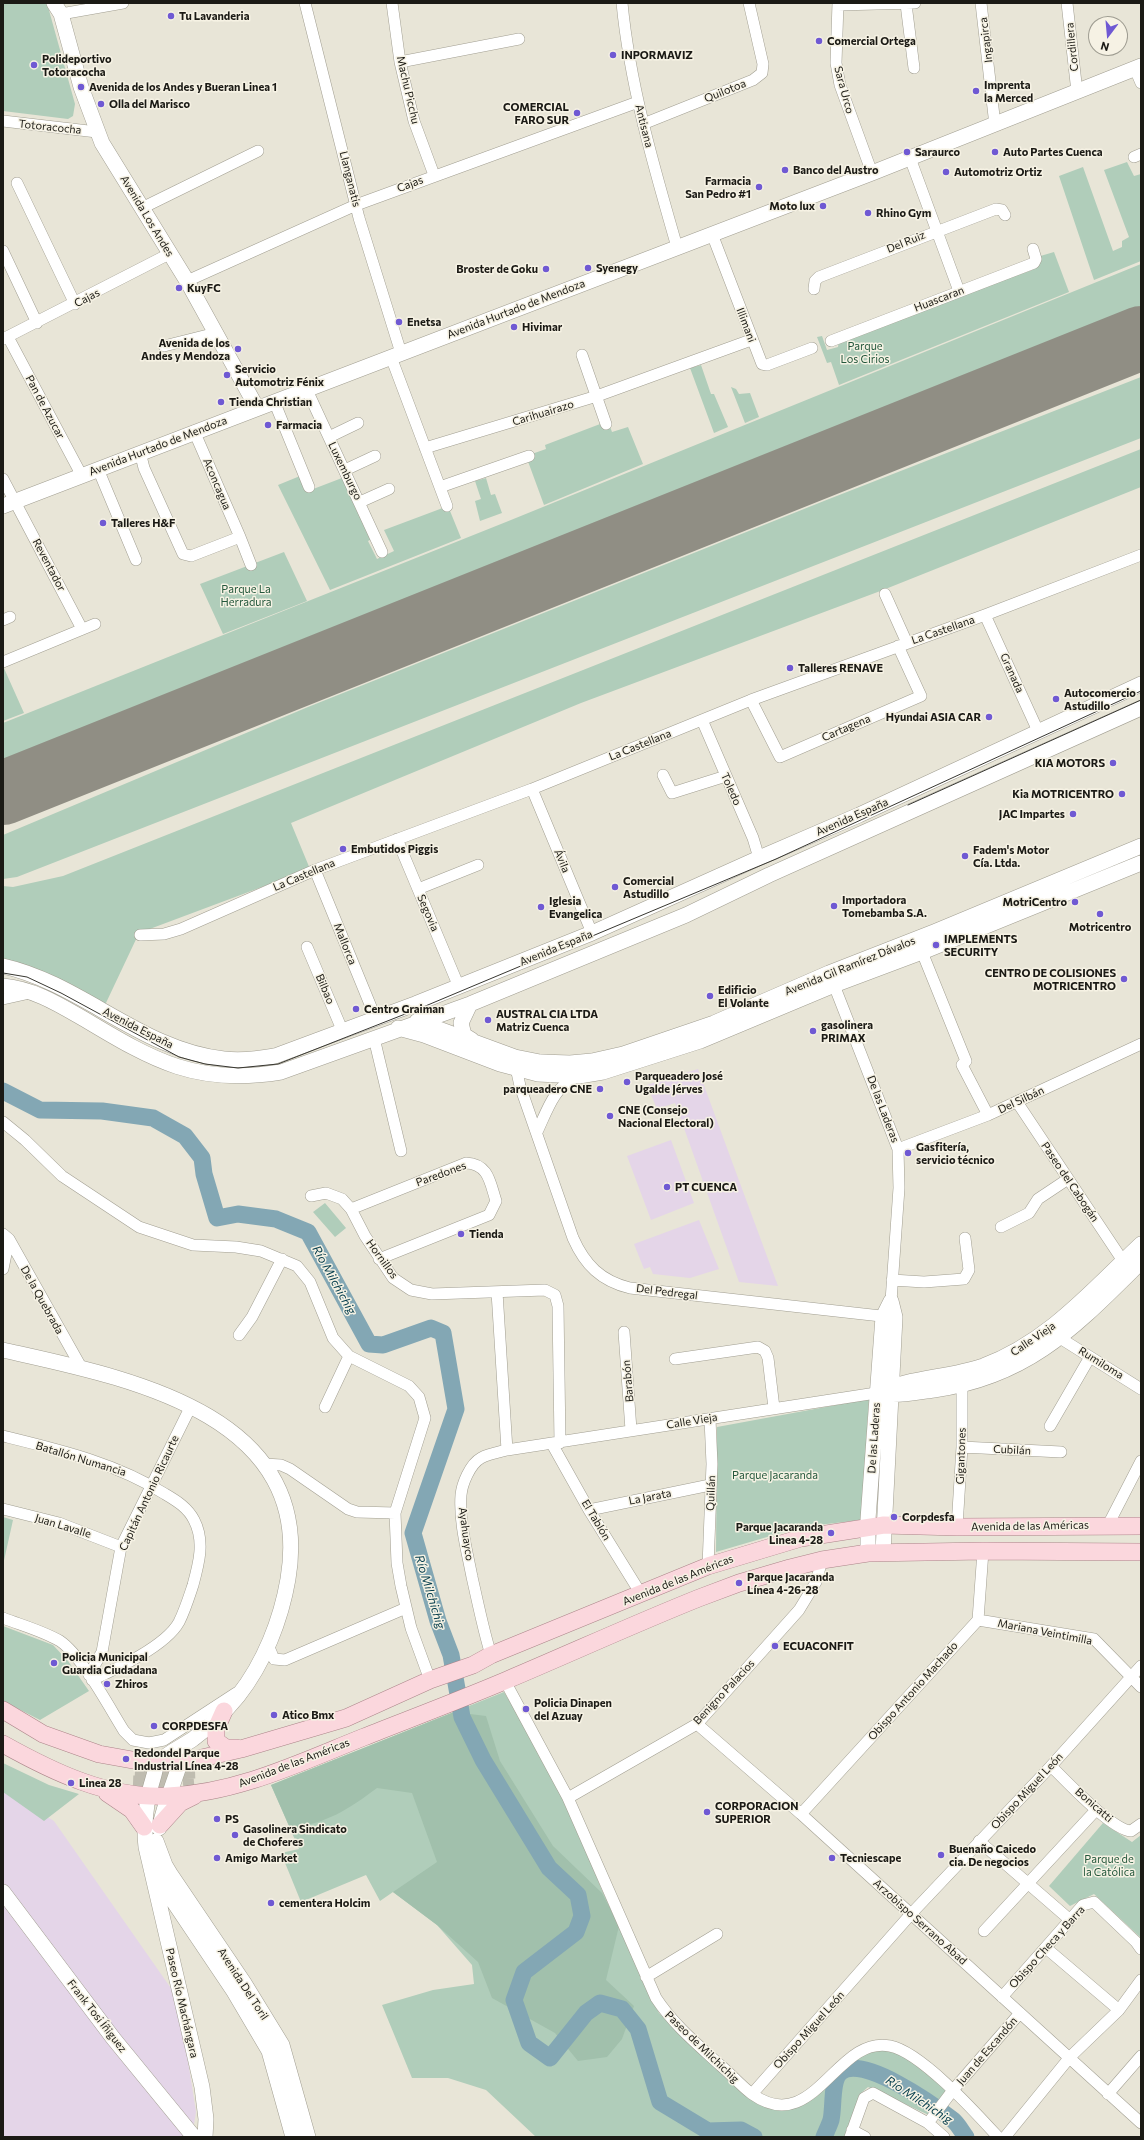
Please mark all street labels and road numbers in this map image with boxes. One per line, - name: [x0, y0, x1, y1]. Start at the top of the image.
- street label: Ingapirca: [977, 16, 995, 64]
- street label: Cordillera: [1063, 22, 1081, 72]
- street label: Machu Picchu: [394, 55, 422, 125]
- street label: Sara Urco: [831, 65, 857, 115]
- street label: Quilotoa: [702, 77, 748, 105]
- street label: Antisana: [632, 103, 656, 149]
- street label: Totoracocha: [18, 117, 82, 137]
- street label: Llanganatis: [337, 150, 363, 208]
- street label: Avenida Los Andes: [117, 173, 177, 259]
- street label: Cajas: [395, 173, 425, 195]
- street label: Del Ruiz: [885, 228, 927, 256]
- street label: Avenida Hurtado de Mendoza: [445, 277, 587, 341]
- street label: Huascaran: [912, 283, 966, 315]
- street label: Cajas: [72, 286, 102, 310]
- street label: Illimani: [733, 306, 759, 344]
- street label: Pan de Azucar: [23, 373, 67, 441]
- street label: Carihuairazo: [511, 397, 575, 429]
- street label: Avenida Hurtado de Mendoza: [87, 414, 229, 478]
- street label: Luxemburgo: [325, 440, 365, 502]
- street label: Aconcagua: [200, 456, 234, 512]
- street label: Reventador: [30, 536, 68, 594]
- street label: La Castellana: [910, 613, 976, 647]
- street label: Granada: [997, 651, 1027, 695]
- street label: Cartagena: [820, 712, 872, 744]
- street label: La Castellana: [607, 727, 673, 763]
- street label: Toledo: [718, 771, 744, 807]
- street label: Avenida España: [814, 795, 890, 839]
- street label: Ávila: [551, 847, 573, 875]
- street label: La Castellana: [271, 856, 337, 894]
- street label: Segovia: [414, 893, 442, 933]
- street label: Mallorca: [331, 921, 359, 967]
- street label: Avenida España: [518, 927, 594, 969]
- street label: Avenida Gil Ramírez Dávalos: [783, 934, 917, 998]
- street label: Bilbao: [313, 972, 337, 1006]
- street label: Avenida España: [100, 1005, 176, 1051]
- street label: De las Laderas: [864, 1074, 902, 1144]
- street label: Del Silbán: [996, 1084, 1046, 1116]
- street label: Paseo del Cabogán: [1038, 1140, 1102, 1224]
- street label: Paredones: [414, 1159, 468, 1189]
- street label: Hornillos: [363, 1237, 401, 1281]
- street label: De la Quebrada: [18, 1263, 66, 1337]
- street label: Del Pedregal: [635, 1282, 699, 1302]
- street label: Calle Vieja: [1008, 1319, 1058, 1359]
- street label: Rumiloma: [1076, 1344, 1126, 1382]
- street label: Barabón: [620, 1359, 636, 1403]
- street label: De las Laderas: [865, 1402, 883, 1474]
- street label: Calle Vieja: [666, 1410, 718, 1432]
- street label: Gigantones: [953, 1427, 969, 1485]
- street label: Capitán Antonio Ricaurte: [116, 1433, 182, 1553]
- street label: Batallón Numancia: [34, 1439, 128, 1479]
- street label: Cubilán: [993, 1442, 1031, 1458]
- street label: Quillán: [704, 1475, 718, 1511]
- street label: La Jarata: [627, 1486, 673, 1508]
- street label: El Tablón: [579, 1497, 613, 1543]
- street label: Ayahuayco: [456, 1506, 476, 1562]
- street label: Juan Lavalle: [33, 1511, 93, 1541]
- street label: Avenida de las Américas: [971, 1518, 1089, 1534]
- street label: Avenida de las Américas: [621, 1552, 735, 1608]
- street label: Mariana Veintimilla: [997, 1616, 1093, 1648]
- street label: Obispo Antonio Machado: [865, 1639, 961, 1743]
- street label: Benigno Palacios: [691, 1657, 757, 1727]
- street label: Avenida de las Américas: [237, 1736, 351, 1790]
- street label: Obispo Miguel León: [988, 1750, 1066, 1832]
- street label: Bonicatti: [1072, 1785, 1116, 1825]
- street label: Arzobispo Serrano Abad: [870, 1876, 970, 1968]
- street label: Obispo Checa y Barra: [1006, 1903, 1088, 1991]
- street label: Avenida Del Toril: [215, 1945, 271, 2023]
- street label: Paseo Río Machángara: [163, 1947, 201, 2059]
- street label: Frank Tosi Íñiguez: [64, 1977, 130, 2055]
- street label: Obispo Miguel León: [771, 1989, 847, 2071]
- street label: Paseo de Milchichig: [662, 2008, 742, 2086]
- street label: Juan de Escandón: [954, 2014, 1020, 2088]

